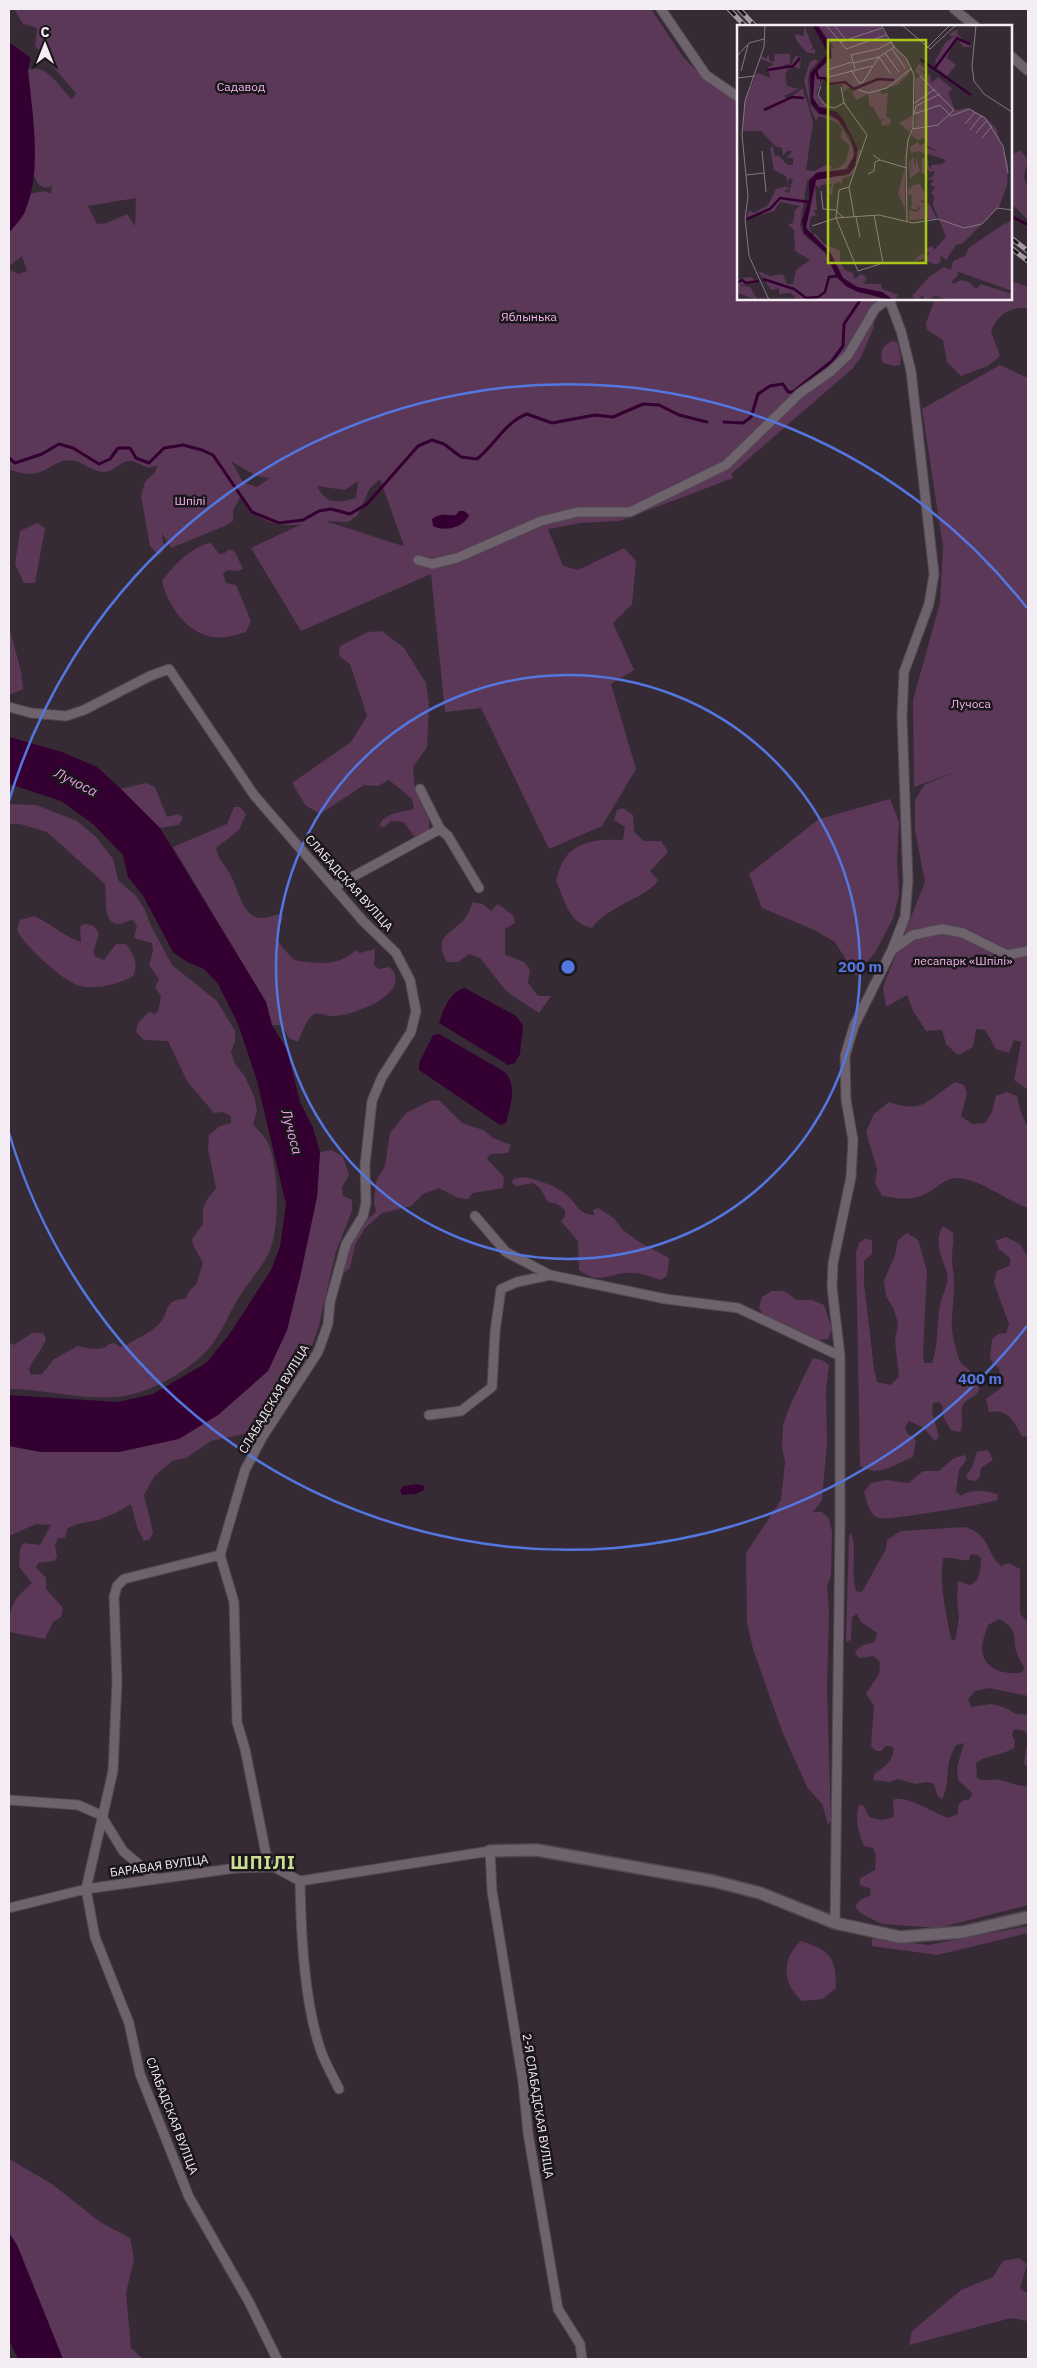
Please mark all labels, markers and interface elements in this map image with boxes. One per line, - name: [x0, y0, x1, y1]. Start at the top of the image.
- north arrow: [20, 20, 70, 70]
- text: С: [40, 23, 50, 41]
- inset map: [737, 25, 1012, 300]
- park label: Садавод: [217, 79, 265, 94]
- park label: Яблынька: [501, 309, 558, 324]
- park label: Шпілі: [174, 493, 206, 508]
- park label: Лучоса: [951, 696, 991, 711]
- water label: Лучоса: [51, 763, 101, 800]
- street label: СЛАБАДСКАЯ ВУЛІЦА: [302, 831, 397, 934]
- park label: лесапарк «Шпілі»: [914, 953, 1012, 968]
- text: 200 m: [838, 957, 882, 976]
- centre of rings: [559, 958, 577, 976]
- water label: Лучоса: [277, 1107, 307, 1157]
- street label: СЛАБАДСКАЯ ВУЛІЦА: [235, 1341, 312, 1456]
- text: 400 m: [958, 1369, 1002, 1388]
- street label: БАРАВАЯ ВУЛІЦА: [109, 1851, 209, 1880]
- district label: ШПІЛІ: [230, 1851, 296, 1874]
- street label: 2-Я СЛАБАДСКАЯ ВУЛІЦА: [520, 2032, 557, 2180]
- street label: СЛАБАДСКАЯ ВУЛІЦА: [143, 2055, 202, 2177]

